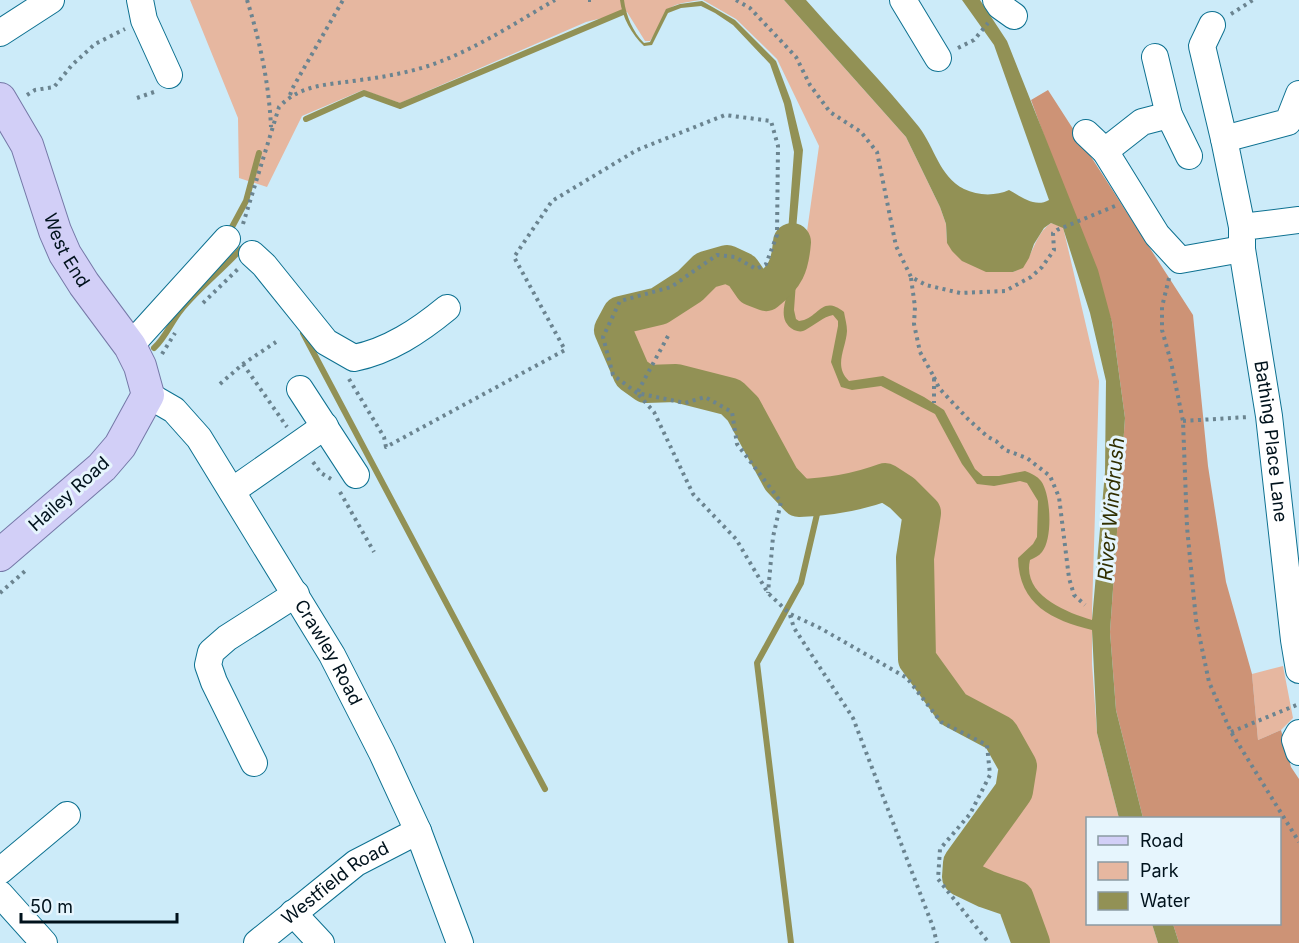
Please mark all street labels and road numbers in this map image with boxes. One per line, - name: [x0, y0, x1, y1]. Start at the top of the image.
- street label: West End: [40, 211, 94, 291]
- street label: Bathing Place Lane: [1250, 359, 1292, 523]
- street label: Hailey Road: [24, 452, 113, 535]
- street label: Crawley Road: [291, 596, 367, 708]
- street label: Westfield Road: [277, 837, 392, 929]

